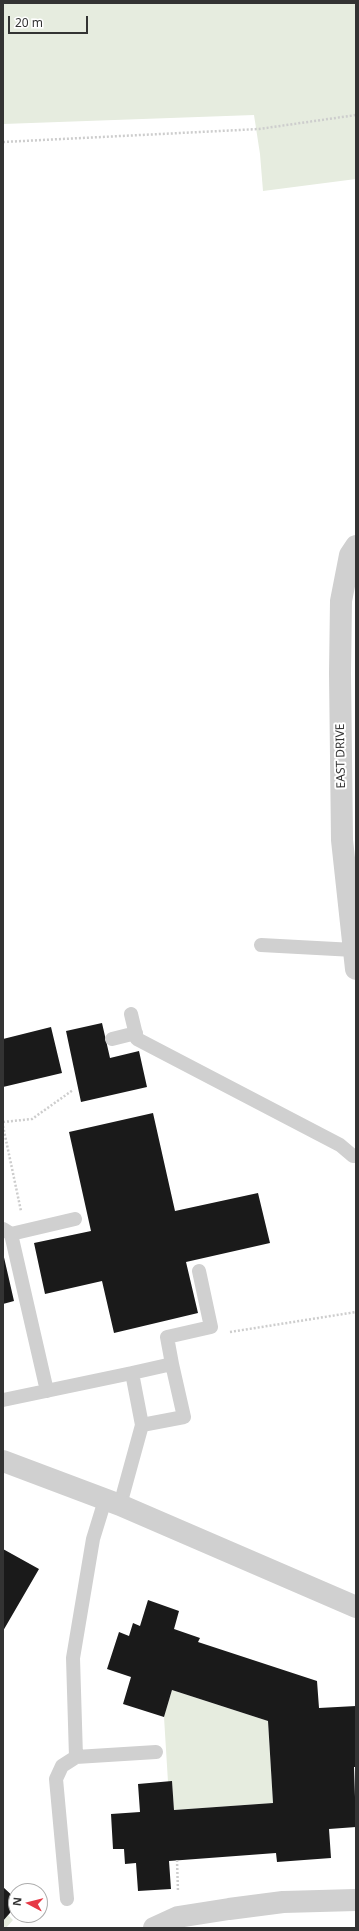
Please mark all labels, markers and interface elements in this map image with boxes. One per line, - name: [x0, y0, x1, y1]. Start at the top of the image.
- scale bar: [10, 8, 90, 34]
- text: 20 m: [15, 14, 43, 31]
- street label: EAST DRIVE: [333, 723, 349, 789]
- north arrow: [8, 1883, 48, 1923]
- text: N: [9, 1896, 25, 1907]

